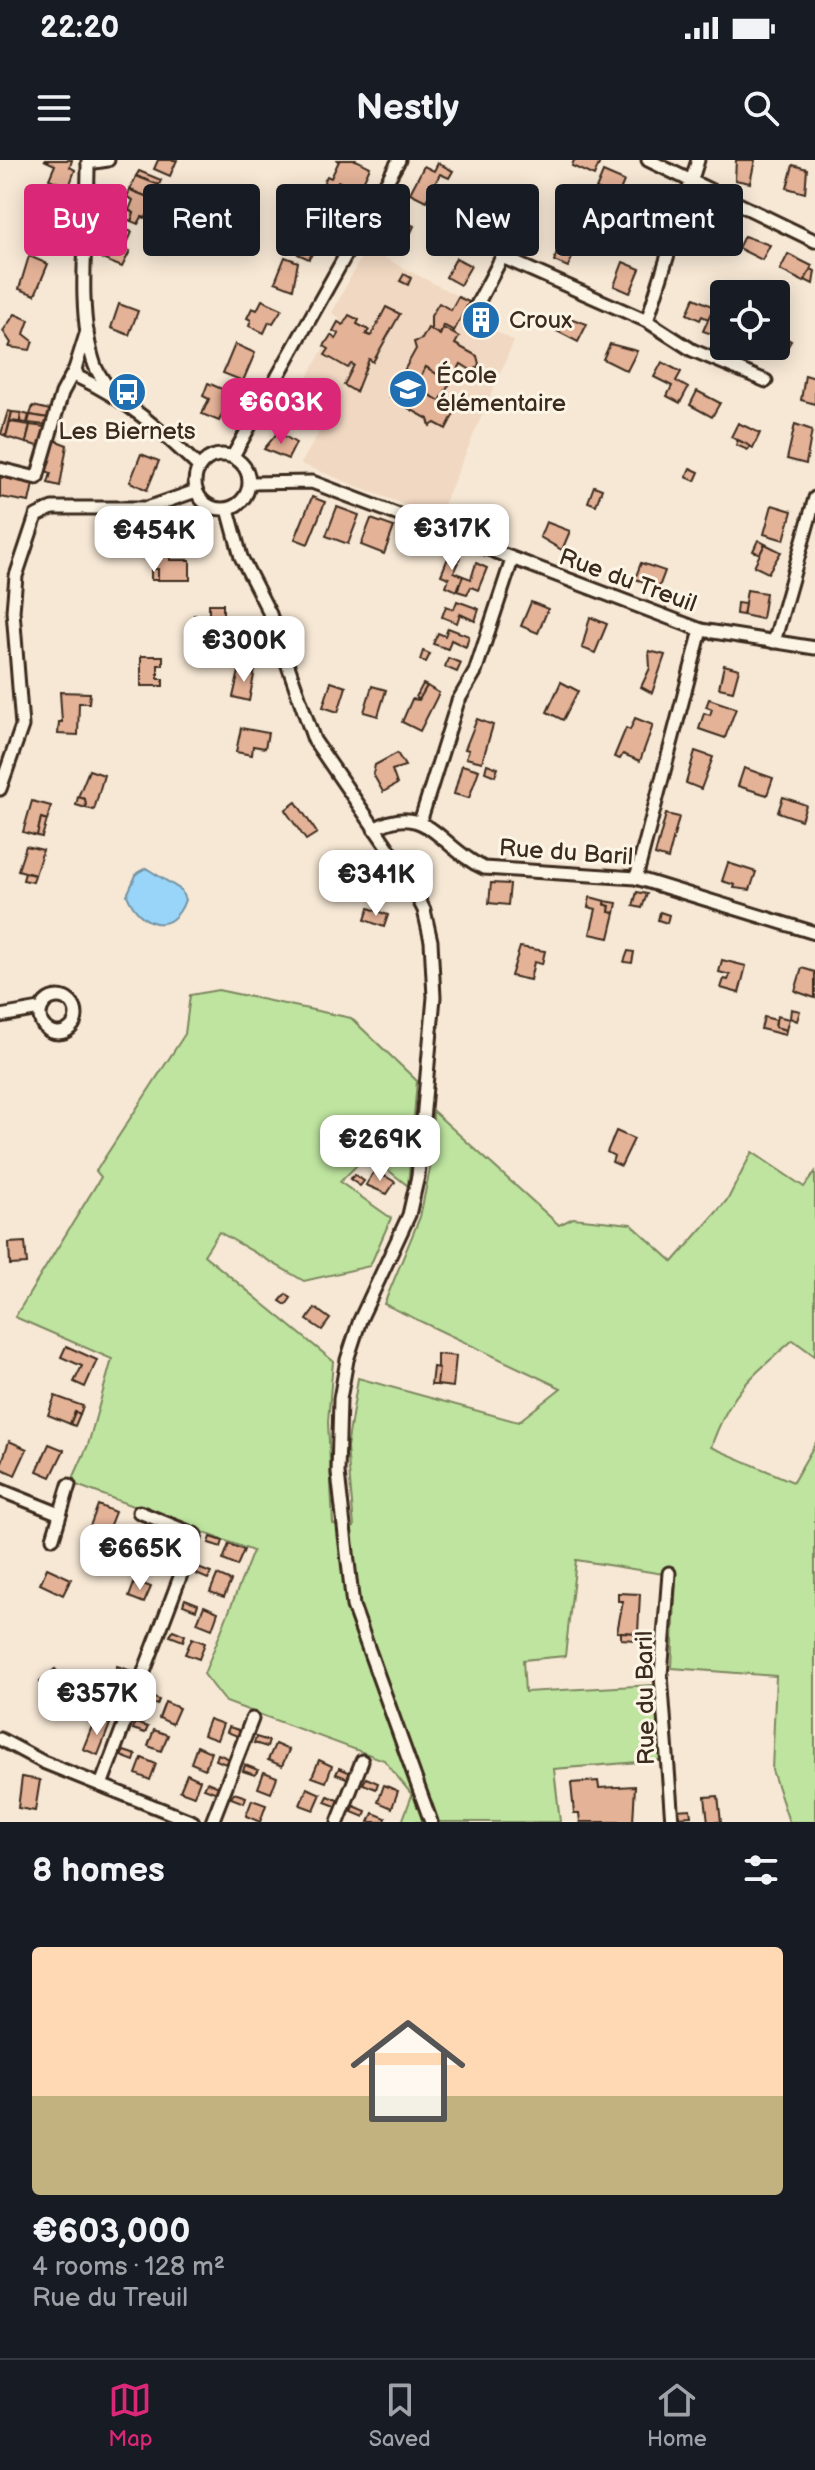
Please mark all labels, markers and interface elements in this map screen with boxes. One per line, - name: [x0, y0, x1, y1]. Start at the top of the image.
- text: 22:20: [40, 10, 119, 46]
- icon: menu: [32, 86, 76, 130]
- icon: search: [739, 86, 783, 130]
- text: Nestly: [356, 87, 459, 130]
- chip: Buy: [24, 184, 127, 256]
- chip: Rent: [143, 184, 260, 256]
- chip: Filters: [276, 184, 410, 256]
- chip: New: [426, 184, 539, 256]
- chip: Apartment: [555, 184, 743, 256]
- map controls: [710, 280, 790, 360]
- button: locate: [710, 280, 790, 360]
- building icon: Croux: [460, 299, 502, 341]
- place label: Croux: [509, 306, 572, 335]
- place label: École élémentaire: [436, 360, 566, 418]
- school or university icon: École élémentaire: [387, 368, 429, 410]
- bus stop icon: Les Biernets: [106, 371, 148, 413]
- pin: €603K: [225, 378, 337, 446]
- text: €603K: [239, 388, 323, 419]
- place label: Les Biernets: [58, 417, 196, 446]
- pin: €317K: [396, 504, 508, 572]
- pin: €454K: [98, 506, 210, 574]
- text: €317K: [413, 514, 491, 545]
- text: €454K: [113, 516, 195, 547]
- street label: Rue du Treuil: [555, 542, 700, 619]
- pin: €300K: [188, 616, 300, 684]
- text: €300K: [202, 626, 286, 657]
- street label: Rue du Baril: [498, 833, 634, 872]
- pin: €341K: [320, 850, 432, 918]
- text: €341K: [337, 860, 415, 891]
- pin: €269K: [324, 1115, 436, 1183]
- text: €269K: [338, 1125, 422, 1156]
- pin: €665K: [84, 1524, 196, 1592]
- text: €665K: [98, 1534, 182, 1565]
- street label: Rue du Baril: [630, 1631, 661, 1765]
- pin: €357K: [41, 1669, 153, 1737]
- text: €357K: [56, 1679, 138, 1710]
- icon: filters: [739, 1848, 783, 1892]
- text: 8 homes: [32, 1850, 165, 1891]
- icon: home: [336, 1999, 480, 2143]
- text: €603,000: [32, 2211, 190, 2252]
- text: 4 rooms · 128 m²: [32, 2252, 225, 2283]
- text: Rue du Treuil: [32, 2283, 188, 2314]
- tab: Map: [108, 2378, 152, 2453]
- tab: Saved: [369, 2378, 431, 2453]
- tab: Home: [647, 2378, 707, 2453]

